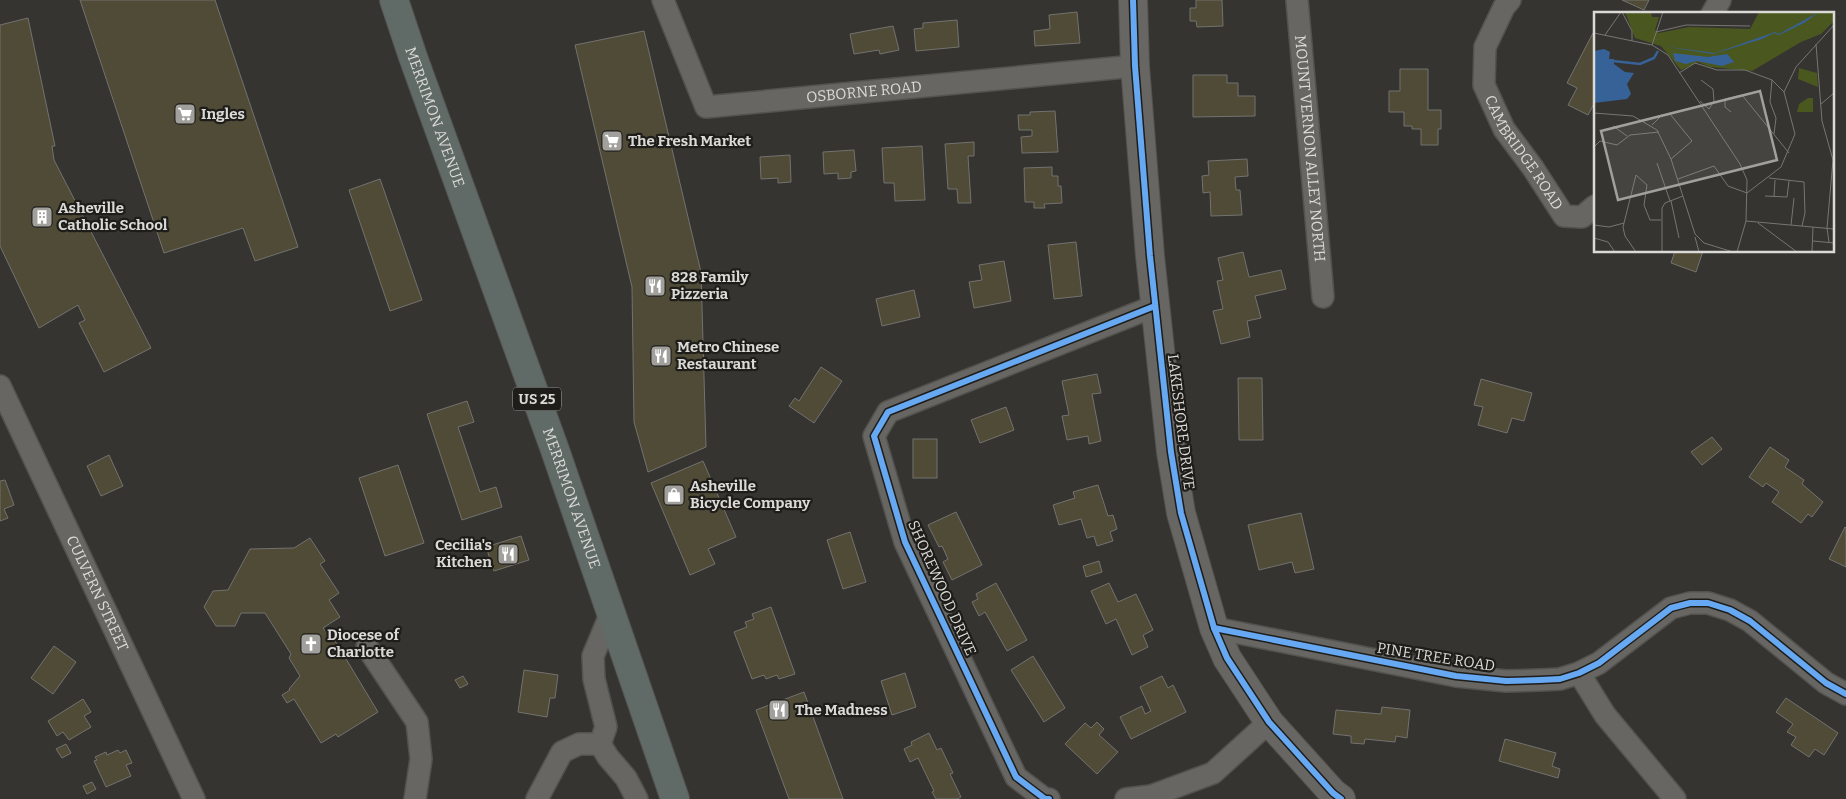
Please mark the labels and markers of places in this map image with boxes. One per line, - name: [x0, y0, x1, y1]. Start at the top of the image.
- supermarket icon: Ingles: [173, 102, 197, 126]
- place label: Ingles: [201, 105, 245, 123]
- supermarket icon: The Fresh Market: [600, 129, 624, 153]
- place label: The Fresh Market: [628, 132, 751, 150]
- place label: Asheville Catholic School: [58, 199, 168, 234]
- building icon: Asheville Catholic School: [30, 205, 54, 229]
- place label: 828 Family Pizzeria: [671, 268, 749, 303]
- restaurant icon: 828 Family Pizzeria: [643, 274, 667, 298]
- place label: Metro Chinese Restaurant: [677, 338, 779, 373]
- restaurant icon: Metro Chinese Restaurant: [649, 344, 673, 368]
- place label: Asheville Bicycle Company: [690, 477, 811, 512]
- shop icon: Asheville Bicycle Company: [662, 483, 686, 507]
- place label: Cecilia's Kitchen: [435, 536, 492, 571]
- restaurant icon: Cecilia's Kitchen: [496, 542, 520, 566]
- place label: Diocese of Charlotte: [327, 626, 401, 661]
- church icon: Diocese of Charlotte: [299, 632, 323, 656]
- restaurant icon: The Madness: [767, 698, 791, 722]
- place label: The Madness: [795, 701, 888, 719]

